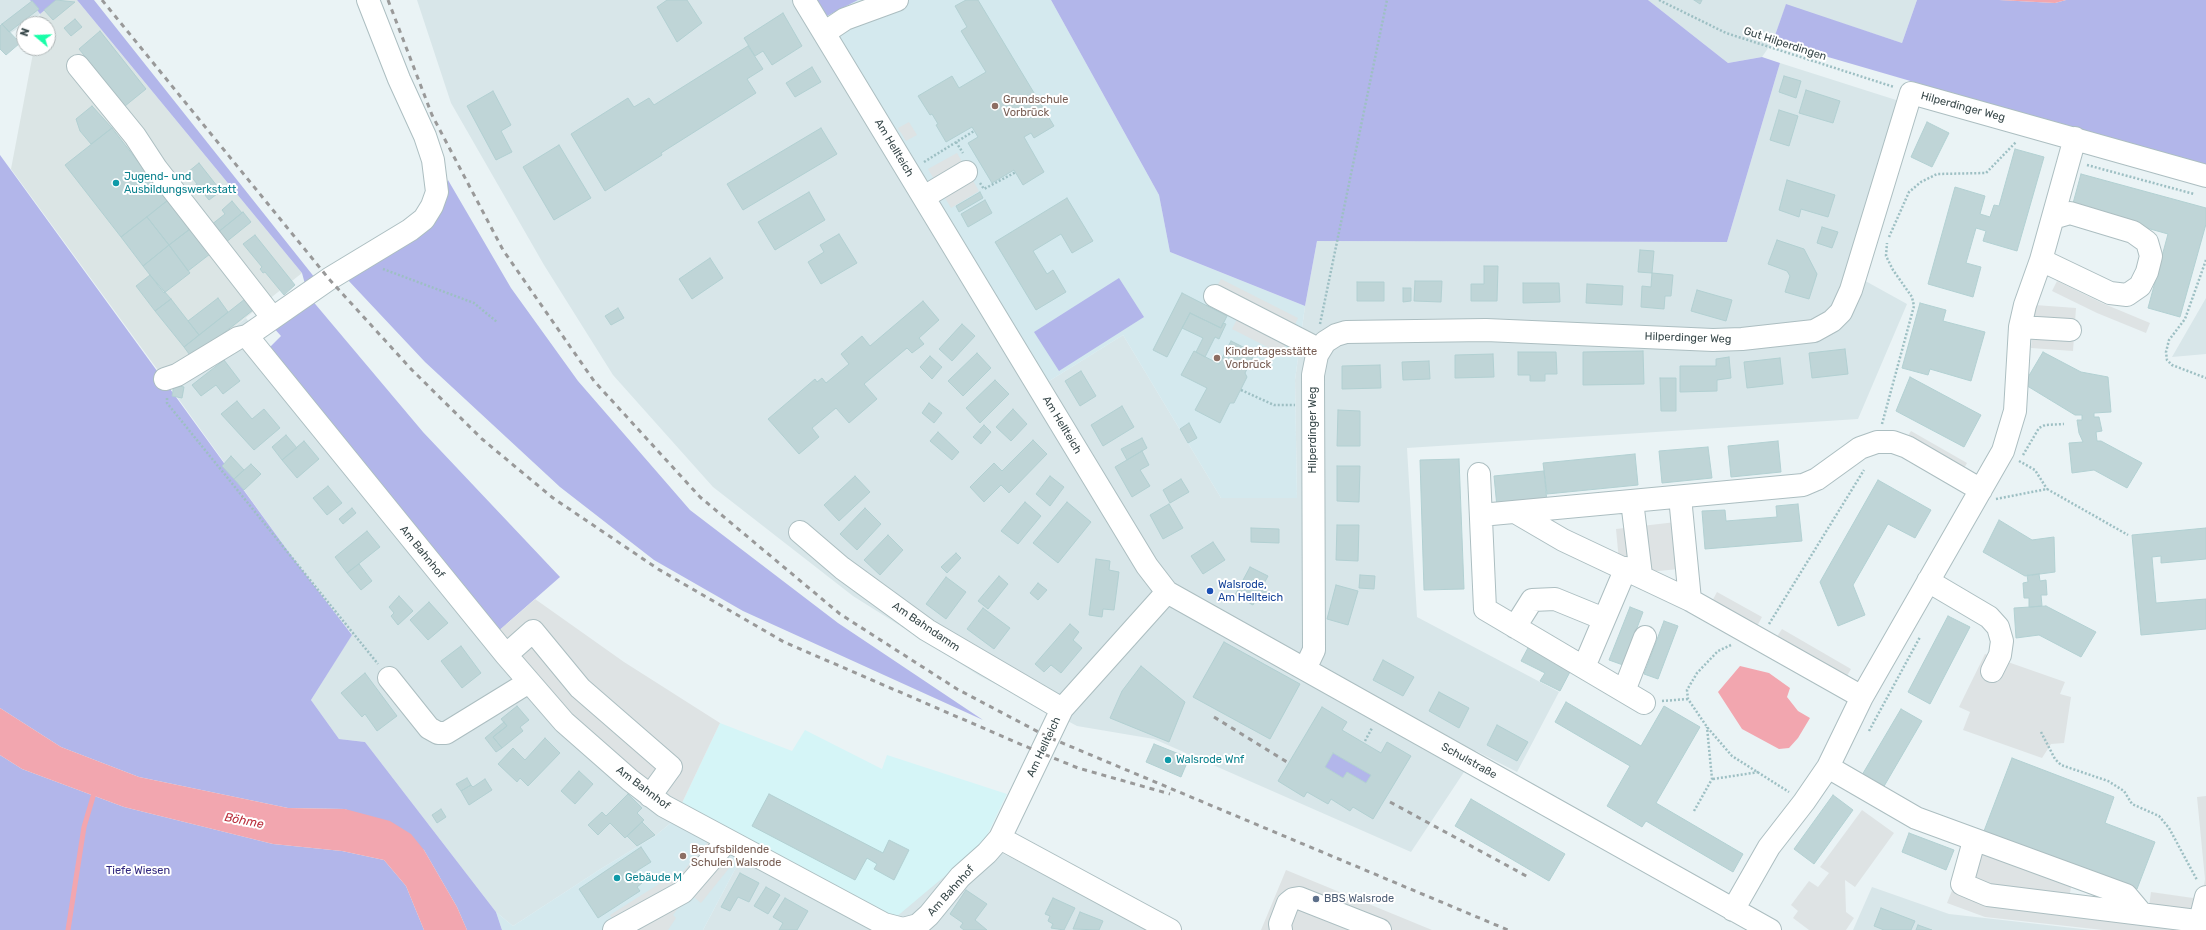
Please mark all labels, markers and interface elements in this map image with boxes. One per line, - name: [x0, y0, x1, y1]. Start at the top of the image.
- north arrow: [16, 16, 56, 56]
- street label: Gut Hilperdingen: [1742, 24, 1828, 64]
- text: N: [18, 26, 33, 38]
- street label: Hilperdinger Weg: [1919, 89, 2007, 125]
- place label: Grundschule Vorbrück: [1003, 93, 1068, 119]
- marker: Grundschule Vorbrück: [990, 101, 1000, 111]
- street label: Am Hellteich: [872, 117, 916, 179]
- place label: Jugend- und Ausbildungswerkstatt: [124, 170, 236, 196]
- marker: Jugend- und Ausbildungswerkstatt: [111, 178, 121, 188]
- street label: Hilperdinger Weg: [1644, 330, 1732, 346]
- place label: Kindertagesstätte Vorbrück: [1225, 345, 1317, 371]
- marker: Kindertagesstätte Vorbrück: [1212, 353, 1222, 363]
- street label: Hilperdinger Weg: [1306, 387, 1320, 473]
- street label: Am Hellteich: [1040, 394, 1084, 456]
- street label: Am Bahnhof: [397, 523, 447, 581]
- place label: Walsrode, Am Hellteich: [1218, 578, 1283, 604]
- marker: Walsrode, Am Hellteich: [1205, 586, 1215, 596]
- street label: Am Bahndamm: [890, 599, 962, 655]
- street label: Am Hellteich: [1024, 715, 1064, 779]
- street label: Schulstraße: [1439, 740, 1499, 782]
- place label: Walsrode Wnf: [1176, 753, 1244, 767]
- marker: Walsrode Wnf: [1163, 755, 1173, 765]
- street label: Am Bahnhof: [614, 764, 672, 812]
- water label: Böhme: [223, 810, 265, 832]
- place label: Berufsbildende Schulen Walsrode: [691, 843, 781, 869]
- marker: Berufsbildende Schulen Walsrode: [678, 851, 688, 861]
- street label: Am Bahnhof: [925, 863, 977, 919]
- park label: Tiefe Wiesen: [106, 864, 170, 878]
- place label: Gebäude M: [625, 871, 682, 885]
- marker: Gebäude M: [612, 873, 622, 883]
- place label: BBS Walsrode: [1324, 892, 1394, 906]
- marker: BBS Walsrode: [1311, 894, 1321, 904]

